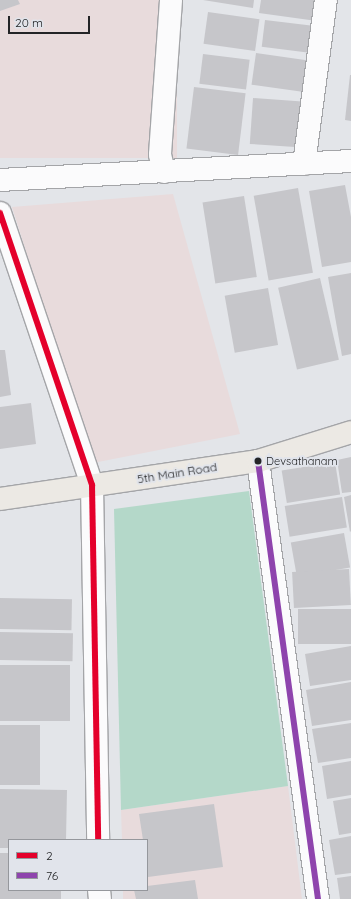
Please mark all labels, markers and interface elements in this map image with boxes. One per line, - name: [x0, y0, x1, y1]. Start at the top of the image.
- scale bar: [10, 8, 92, 34]
- text: 20 m: [15, 15, 43, 30]
- place label: Devsathanam: [266, 454, 338, 468]
- marker: Devsathanam: [253, 456, 263, 466]
- street label: 5th Main Road: [136, 460, 218, 486]
- legend: [8, 839, 148, 891]
- text: 2: [46, 848, 53, 863]
- text: 76: [46, 868, 58, 883]

